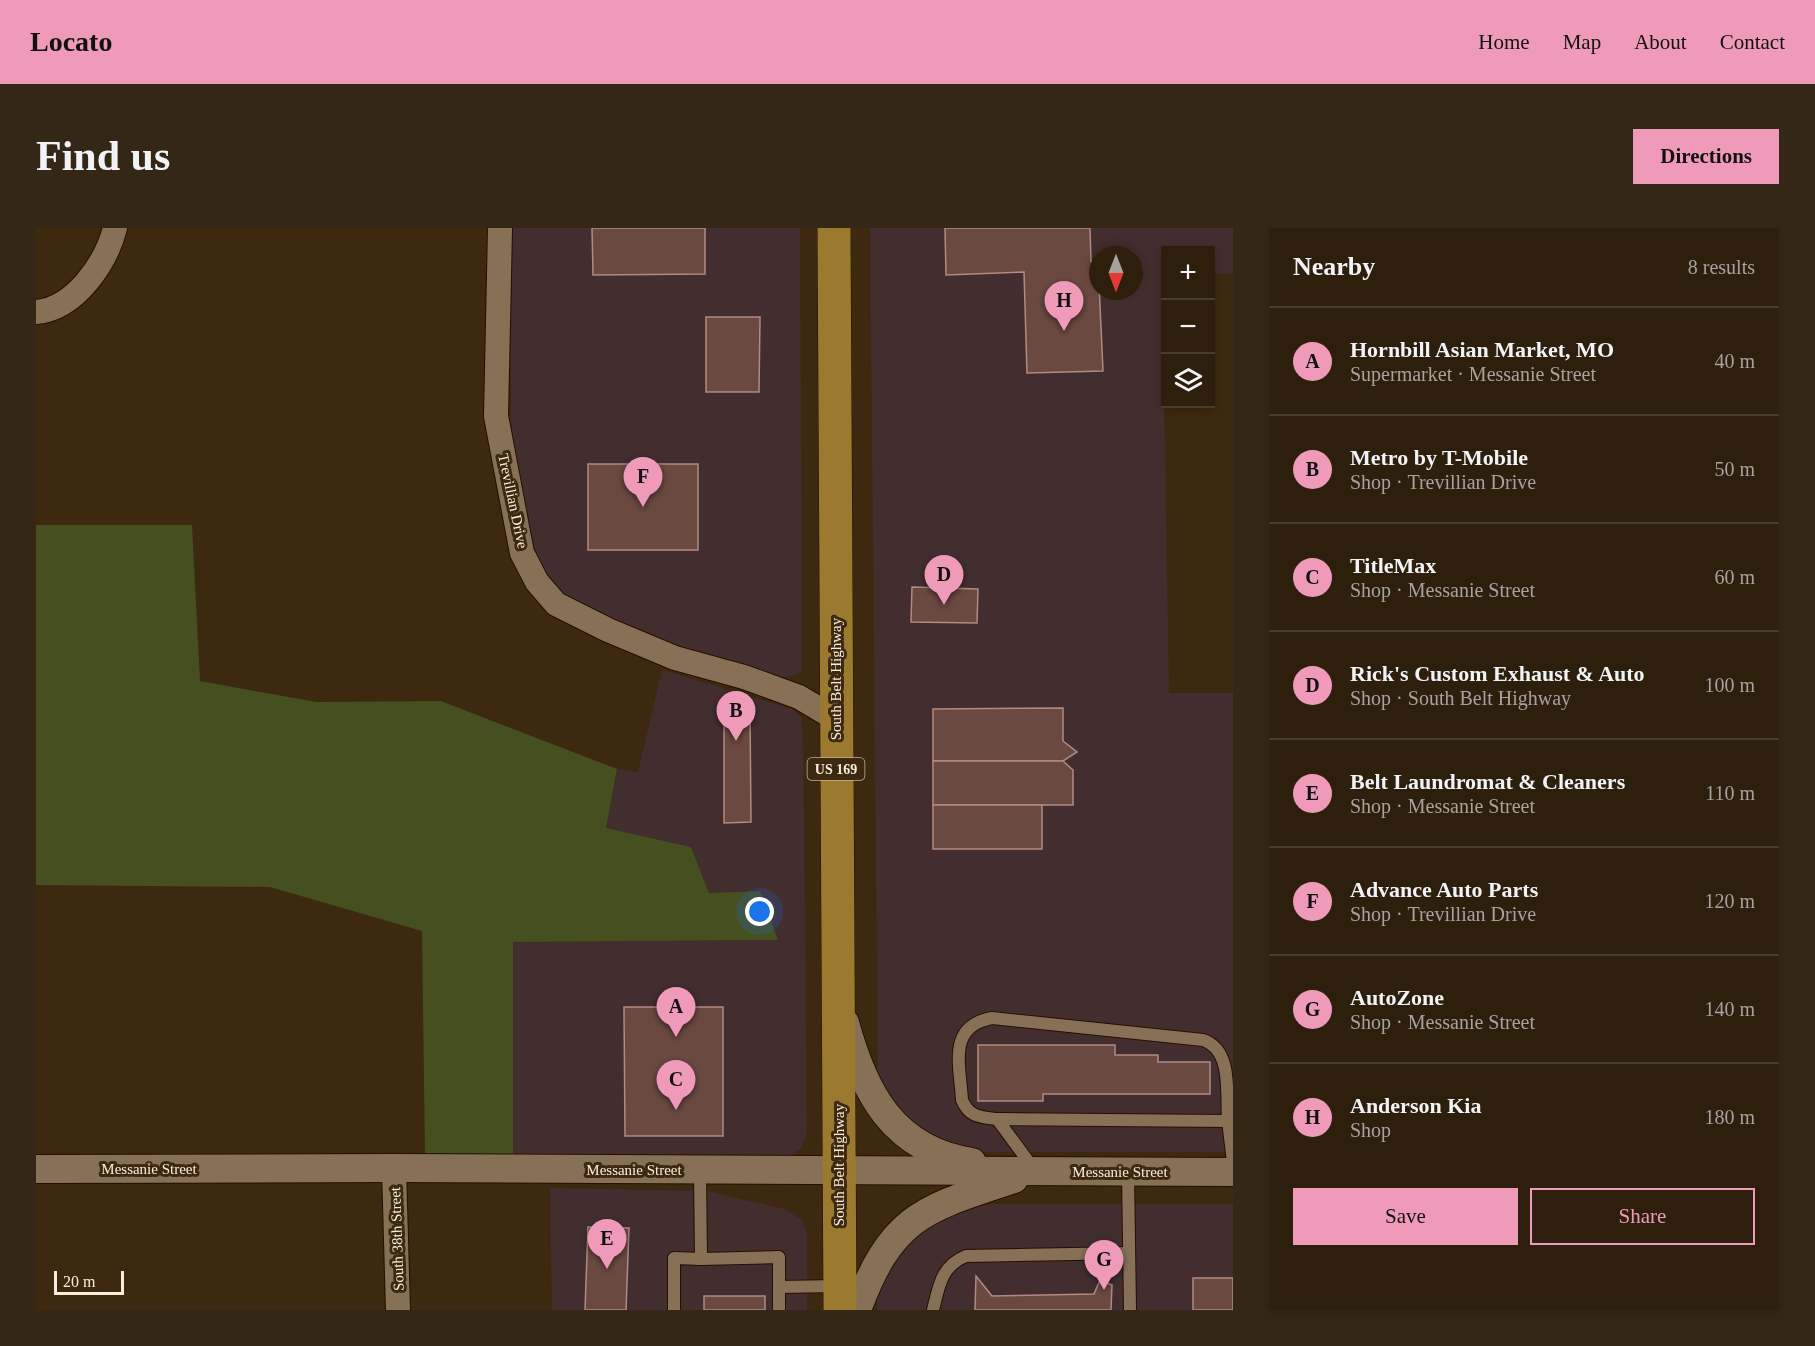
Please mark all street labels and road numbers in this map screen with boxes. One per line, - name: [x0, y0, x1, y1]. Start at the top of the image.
- street label: Trevillian Drive: [495, 452, 531, 550]
- street label: South Belt Highway: [828, 617, 844, 740]
- road number: US 169: [808, 758, 864, 780]
- street label: South Belt Highway: [831, 1103, 847, 1226]
- street label: Messanie Street: [101, 1161, 198, 1177]
- street label: Messanie Street: [586, 1162, 683, 1178]
- street label: Messanie Street: [1072, 1164, 1169, 1180]
- street label: South 38th Street: [387, 1186, 407, 1291]

